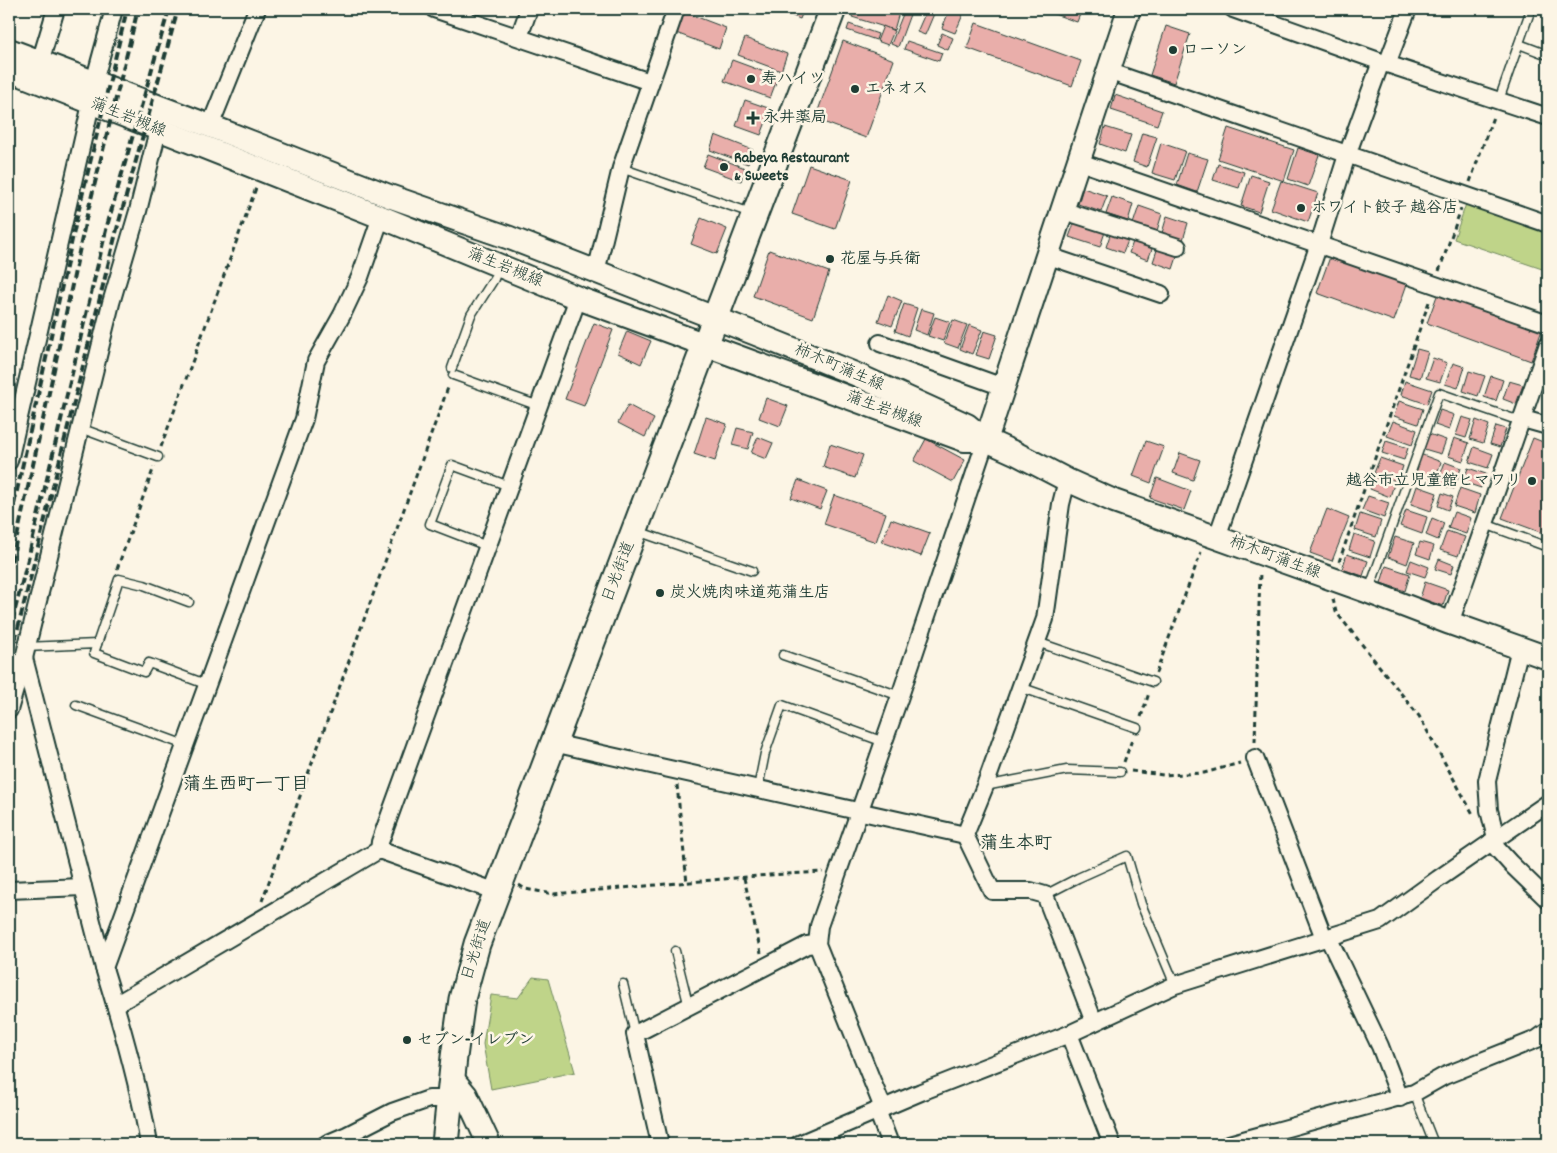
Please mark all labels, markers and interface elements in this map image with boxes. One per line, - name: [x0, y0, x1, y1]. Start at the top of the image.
- place label: ローソン: [1183, 39, 1247, 62]
- marker: ローソン: [1167, 44, 1179, 56]
- place label: 寿ハイツ: [761, 68, 825, 91]
- marker: 寿ハイツ: [745, 73, 757, 85]
- place label: エネオス: [865, 78, 928, 101]
- marker: エネオス: [849, 83, 861, 95]
- street label: 蒲生岩槻線: [87, 92, 169, 144]
- place label: 永井薬局: [763, 107, 827, 130]
- marker: 永井薬局: [747, 112, 759, 124]
- place label: Rabeya Restaurant & Sweets: [734, 147, 850, 188]
- marker: Rabeya Restaurant & Sweets: [718, 161, 730, 173]
- place label: ホワイト餃子 越谷店: [1311, 197, 1458, 220]
- marker: ホワイト餃子 越谷店: [1295, 202, 1307, 214]
- street label: 蒲生岩槻線: [464, 242, 546, 294]
- place label: 花屋与兵衛: [840, 248, 921, 271]
- marker: 花屋与兵衛: [824, 253, 836, 265]
- street label: 柿木町蒲生線: [790, 339, 888, 397]
- street label: 蒲生岩槻線: [842, 386, 926, 434]
- place label: 越谷市立児童館ヒマワリ: [1346, 470, 1522, 493]
- marker: 越谷市立児童館ヒマワリ: [1526, 475, 1538, 487]
- street label: 柿木町蒲生線: [1226, 531, 1324, 585]
- street label: 日光街道: [597, 538, 641, 606]
- place label: 炭火焼肉味道苑蒲生店: [670, 582, 830, 605]
- marker: 炭火焼肉味道苑蒲生店: [654, 587, 666, 599]
- district label: 蒲生西町一丁目: [183, 773, 309, 798]
- district label: 蒲生本町: [980, 832, 1052, 857]
- street label: 日光街道: [456, 916, 498, 984]
- place label: セブン-イレブン: [417, 1029, 534, 1052]
- marker: セブン-イレブン: [401, 1034, 413, 1046]

